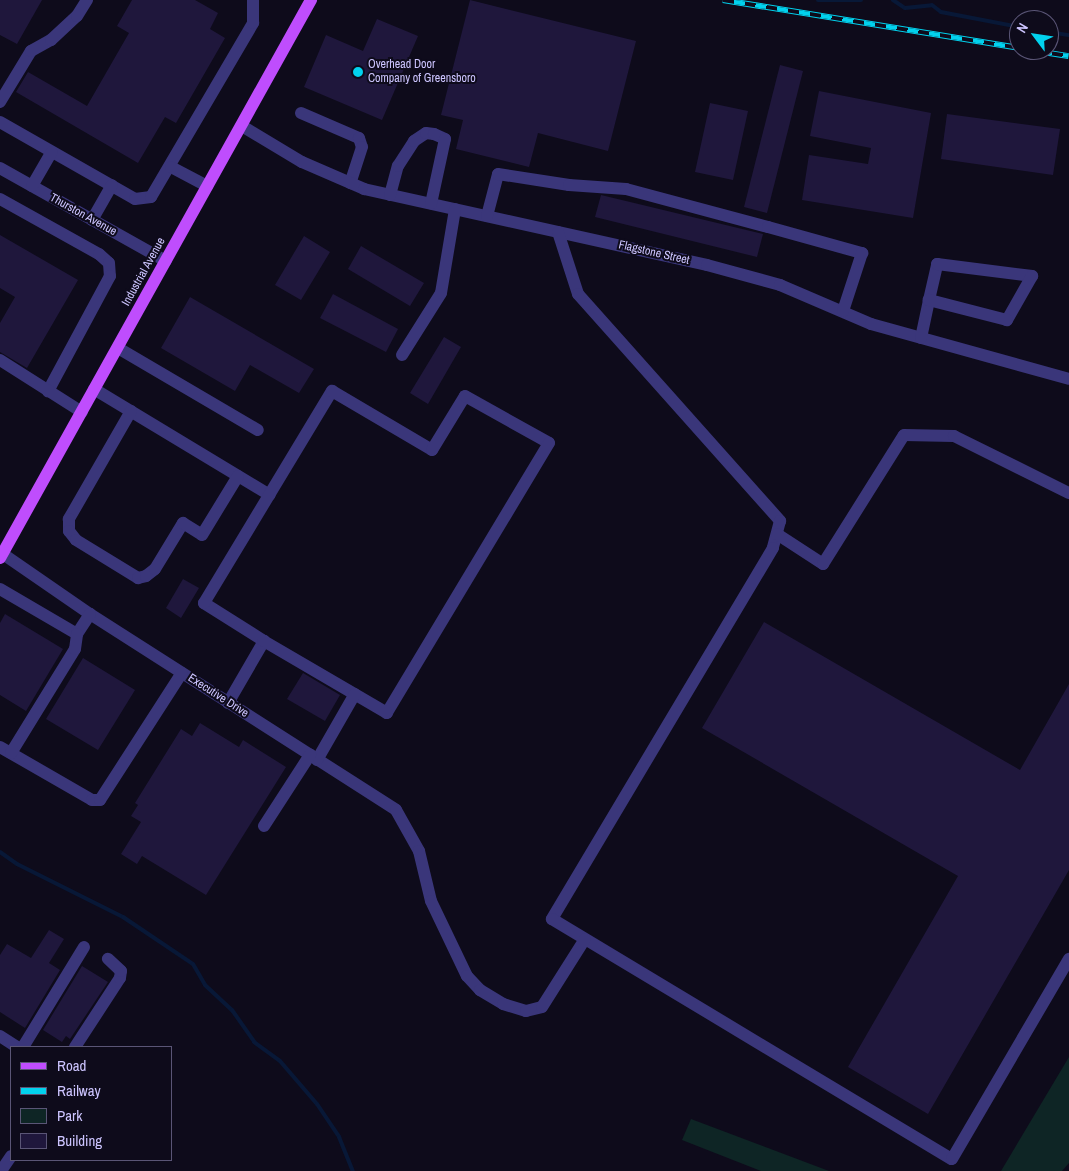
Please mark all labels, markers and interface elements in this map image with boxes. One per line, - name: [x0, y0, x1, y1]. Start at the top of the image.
- north arrow: [1009, 10, 1059, 60]
- text: N: [1012, 20, 1032, 36]
- place label: Overhead Door Company of Greensboro: [368, 58, 476, 86]
- marker: Overhead Door Company of Greensboro: [352, 66, 364, 78]
- street label: Thurston Avenue: [47, 191, 119, 239]
- street label: Industrial Avenue: [119, 235, 169, 309]
- street label: Flagstone Street: [617, 238, 691, 268]
- street label: Executive Drive: [185, 671, 251, 721]
- legend: [10, 1046, 172, 1161]
- text: Road: [57, 1055, 86, 1076]
- text: Railway: [57, 1080, 101, 1101]
- text: Park: [57, 1105, 82, 1126]
- text: Building: [57, 1130, 102, 1151]

